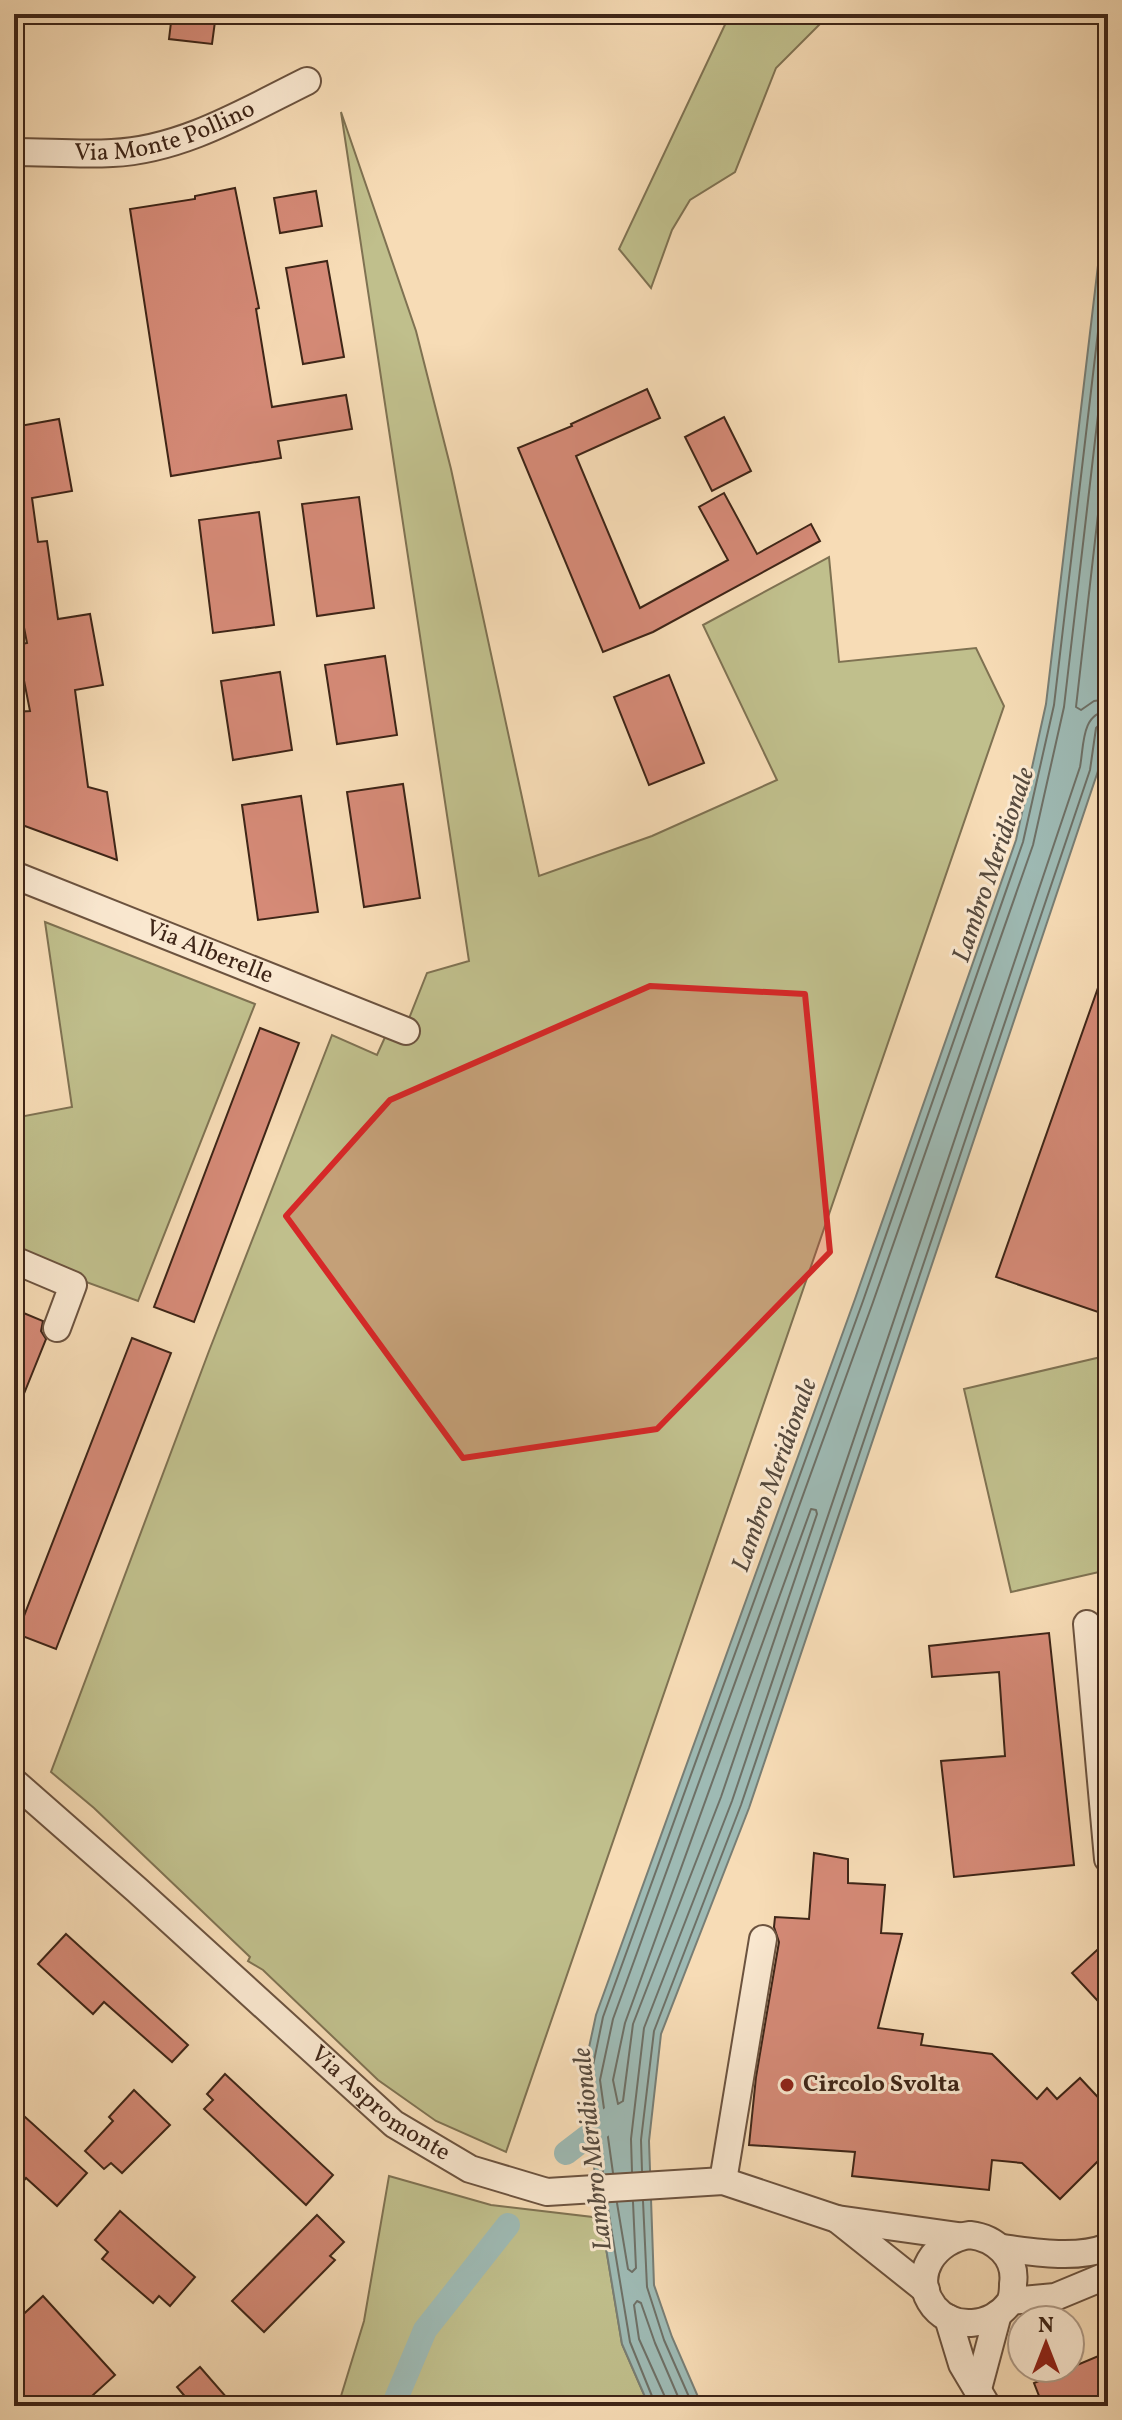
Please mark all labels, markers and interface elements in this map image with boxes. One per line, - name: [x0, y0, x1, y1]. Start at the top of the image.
- street label: Via Monte Pollino: [74, 93, 261, 171]
- water label: Lambro Meridionale: [944, 762, 1044, 967]
- street label: Via Alberelle: [140, 912, 278, 993]
- water label: Lambro Meridionale: [723, 1372, 827, 1577]
- street label: Via Aspromonte: [302, 2038, 456, 2170]
- water label: Lambro Meridionale: [564, 2045, 622, 2252]
- place label: Circolo Svolta: [803, 2068, 960, 2102]
- marker: Circolo Svolta: [778, 2076, 796, 2094]
- north arrow: [1006, 2304, 1086, 2384]
- text: N: [1038, 2311, 1054, 2342]

